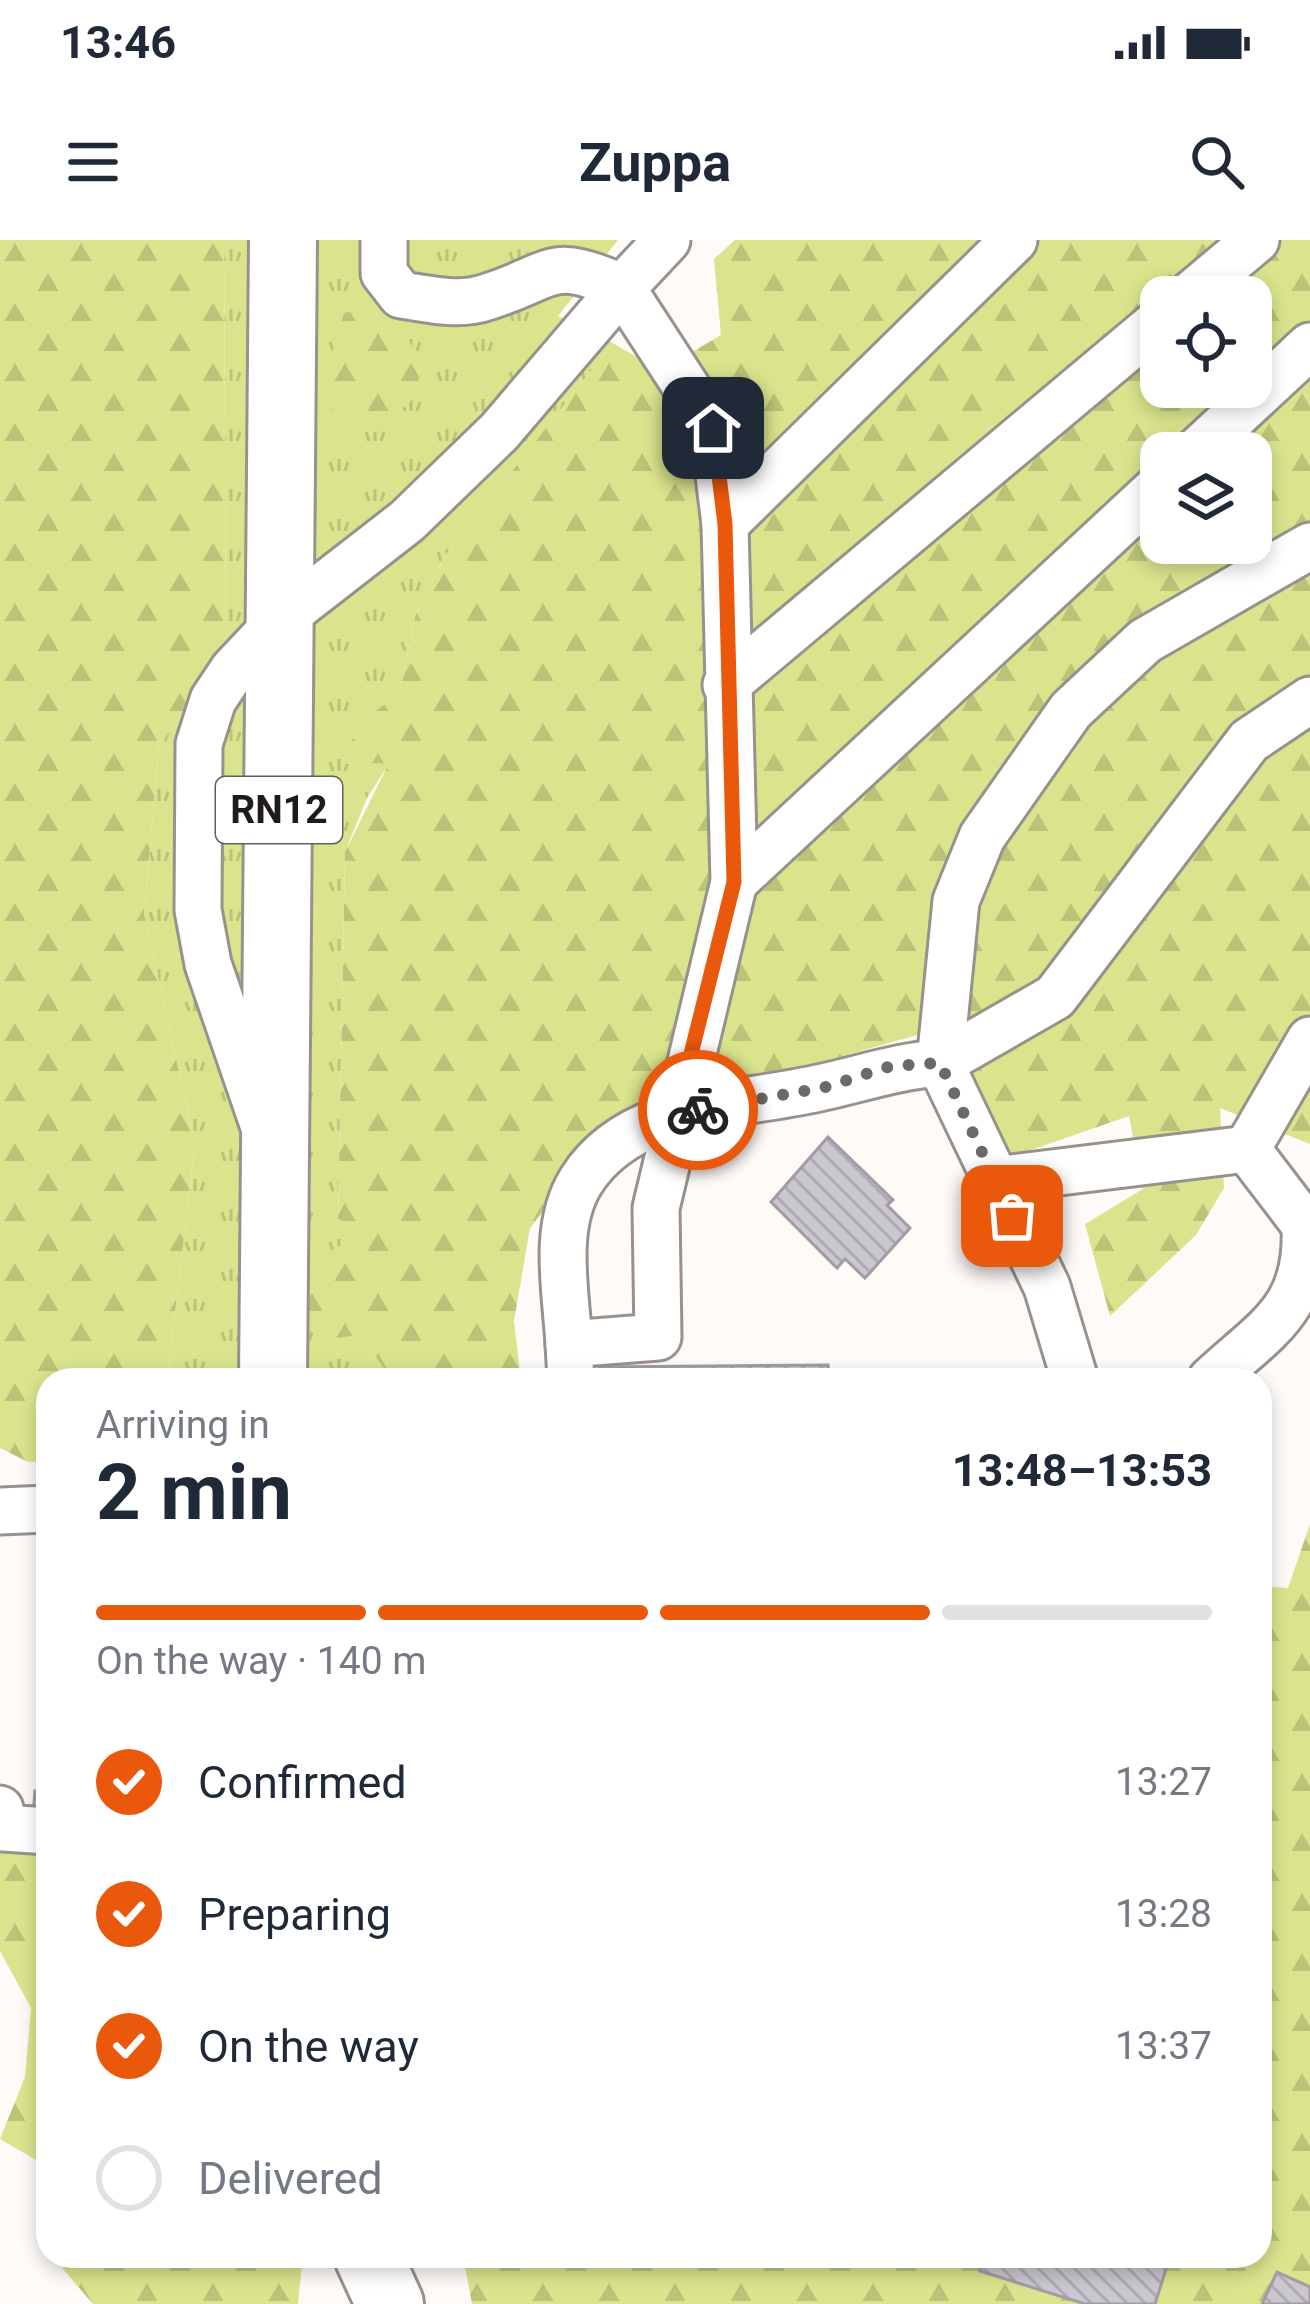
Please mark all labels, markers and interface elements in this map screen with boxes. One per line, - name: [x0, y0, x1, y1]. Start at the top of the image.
- text: 13:46: [60, 16, 176, 69]
- icon: menu: [60, 129, 126, 195]
- icon: search: [1184, 129, 1250, 195]
- text: Zuppa: [579, 131, 731, 194]
- map controls: [1140, 276, 1272, 564]
- button: locate: [1140, 276, 1272, 408]
- pin: [662, 377, 764, 479]
- icon: home: [680, 395, 746, 461]
- button: layers: [1140, 432, 1272, 564]
- road number: RN12: [216, 777, 342, 843]
- courier: [638, 1050, 758, 1170]
- icon: bike: [665, 1077, 731, 1143]
- pin: [961, 1165, 1063, 1267]
- icon: bag: [979, 1183, 1045, 1249]
- text: Arriving in: [96, 1402, 270, 1448]
- text: 13:48–13:53: [952, 1444, 1212, 1497]
- text: 2 min: [96, 1447, 292, 1538]
- text: On the way · 140 m: [96, 1638, 427, 1684]
- icon: check: [96, 1749, 162, 1815]
- text: Confirmed: [198, 1756, 407, 1809]
- text: 13:27: [1115, 1759, 1212, 1805]
- icon: check: [96, 1881, 162, 1947]
- text: Preparing: [198, 1888, 391, 1941]
- text: 13:28: [1115, 1891, 1212, 1937]
- icon: check: [96, 2013, 162, 2079]
- text: On the way: [198, 2020, 419, 2073]
- text: 13:37: [1115, 2023, 1212, 2069]
- text: Delivered: [198, 2152, 383, 2205]

